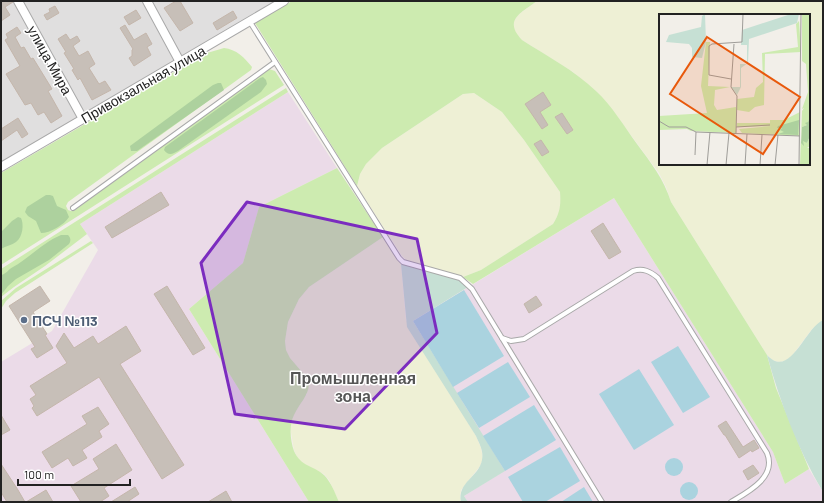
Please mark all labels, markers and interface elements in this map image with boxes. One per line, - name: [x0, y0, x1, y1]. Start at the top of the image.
- inset map: [659, 14, 810, 165]
- street label: улица Мира: [24, 22, 76, 98]
- street label: Привокзальная улица: [78, 41, 209, 127]
- place label: ПСЧ №113: [32, 312, 98, 329]
- marker: ПСЧ №113: [19, 315, 29, 325]
- district label: Промышленная зона: [290, 368, 416, 405]
- scale bar: [18, 461, 130, 487]
- text: 100 m: [24, 467, 54, 481]

